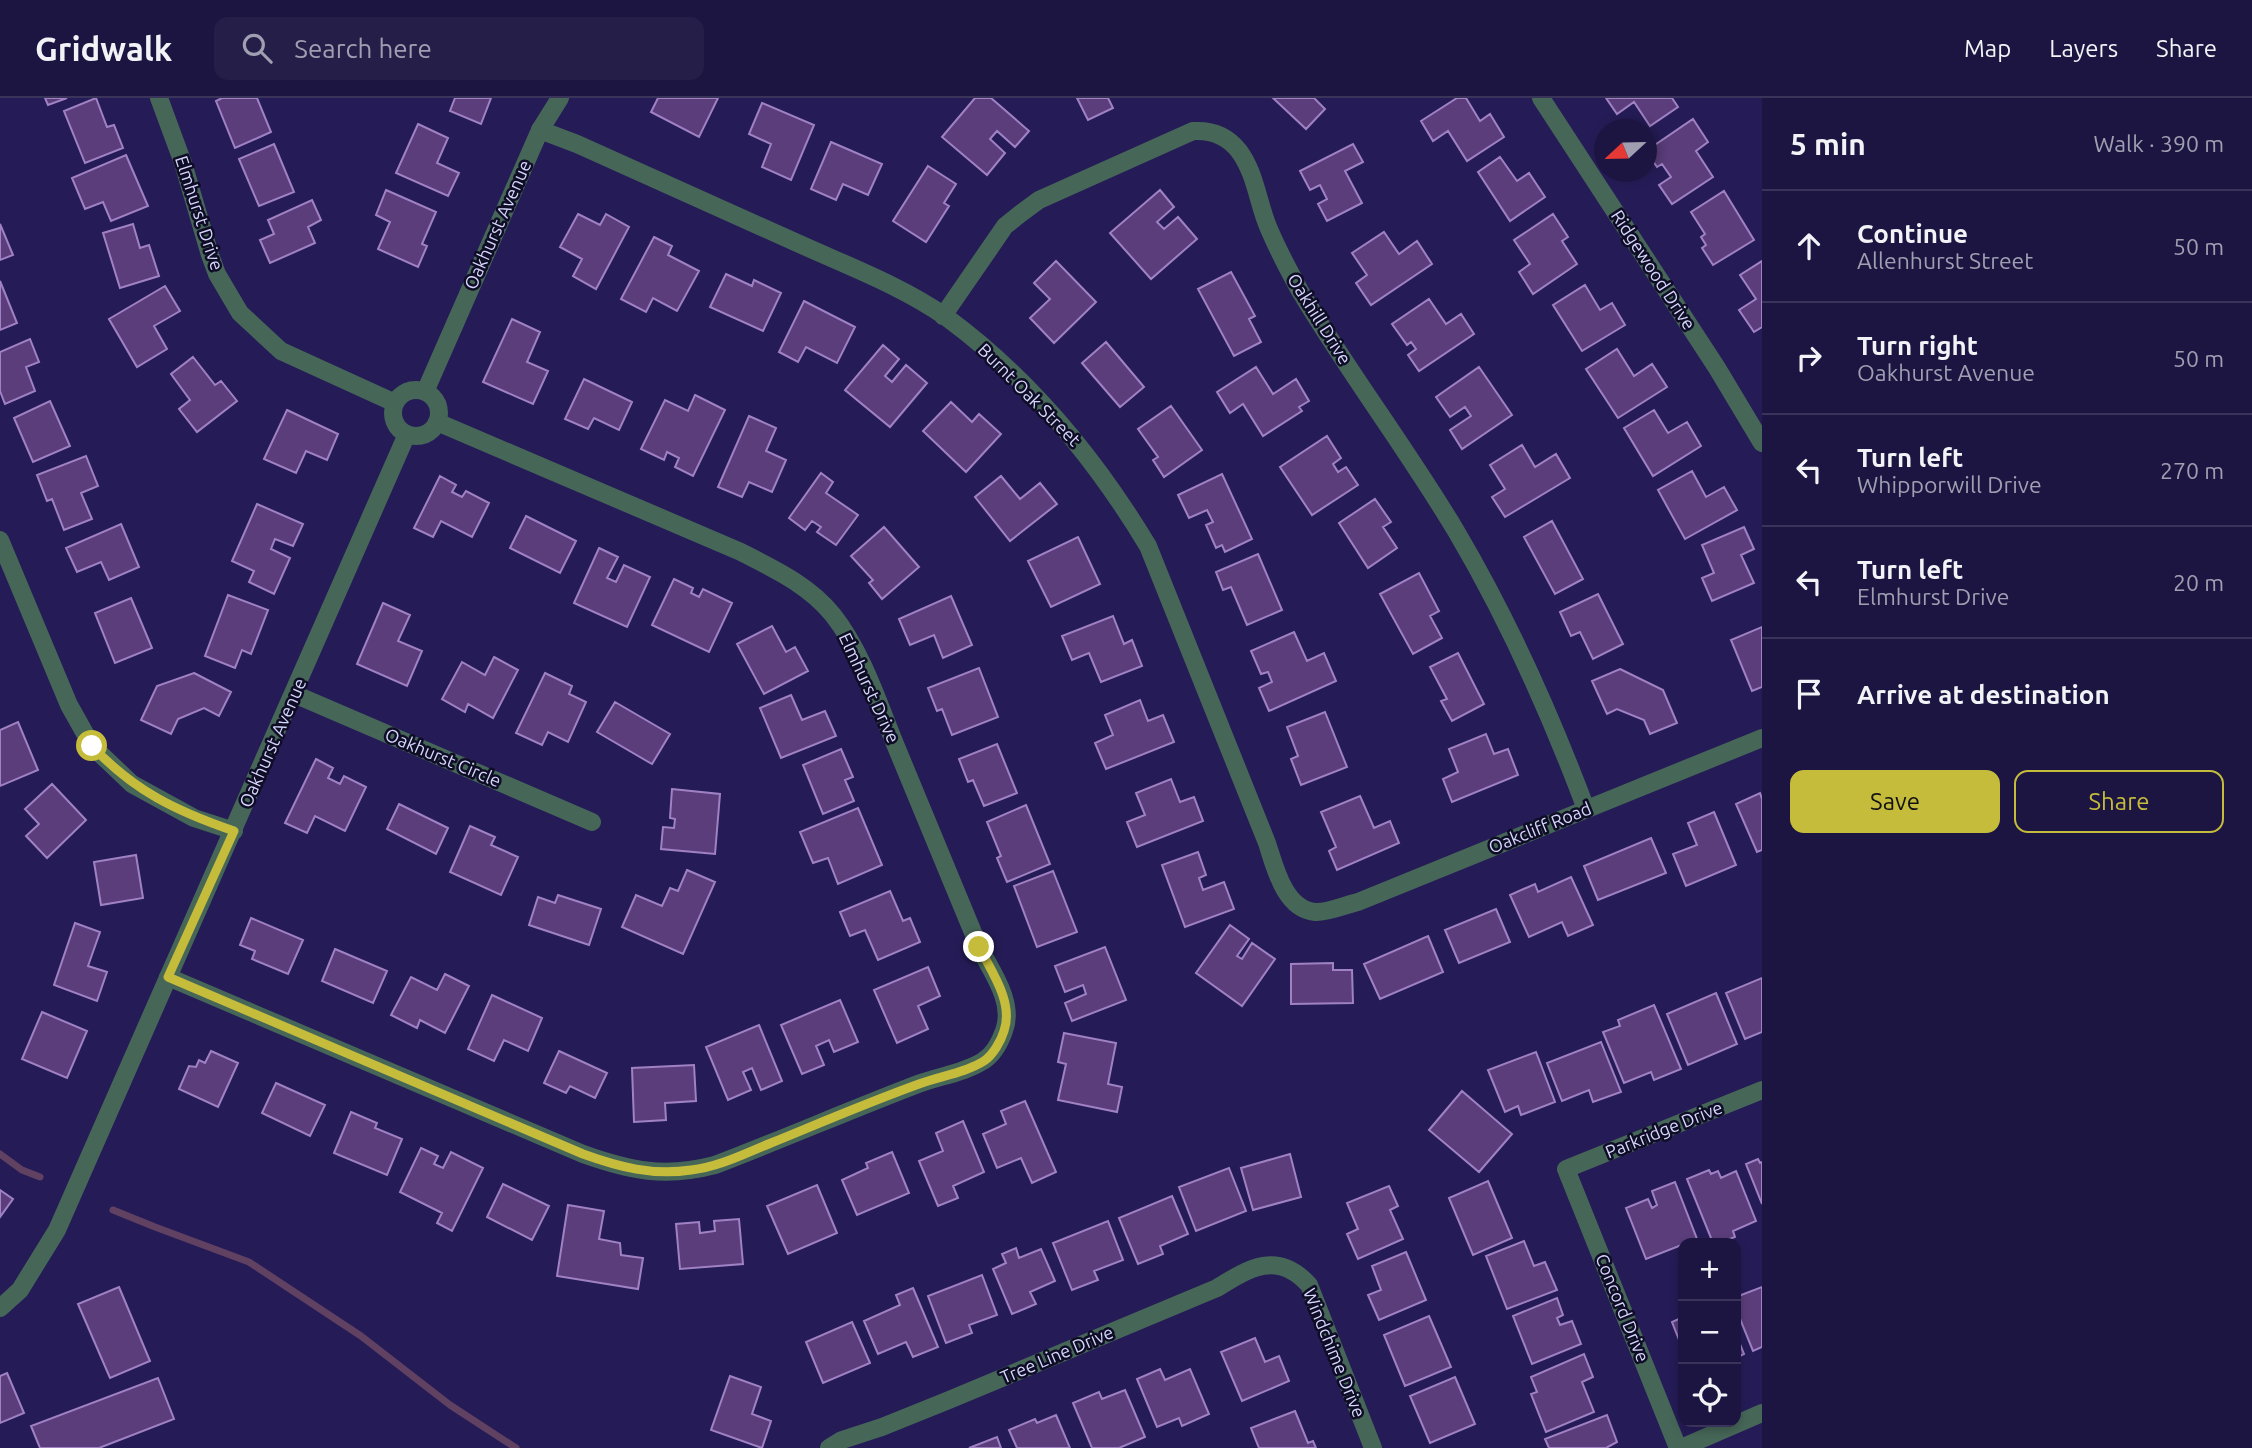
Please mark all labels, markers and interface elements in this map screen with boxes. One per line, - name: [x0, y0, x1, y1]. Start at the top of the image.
- search box: [214, 17, 704, 80]
- icon: search: [238, 29, 276, 67]
- text: Gridwalk: [35, 30, 172, 67]
- text: Search here: [294, 34, 432, 63]
- text: Map: [1964, 35, 2011, 62]
- text: Layers: [2049, 35, 2118, 62]
- text: Share: [2156, 35, 2217, 62]
- north arrow: [1594, 119, 1657, 182]
- text: 5 min: [1790, 127, 1866, 161]
- text: Walk · 390 m: [2093, 131, 2224, 156]
- street label: Elmhurst Drive: [172, 153, 228, 273]
- street label: Oakhurst Avenue: [460, 157, 535, 292]
- street label: Ridgewood Drive: [1608, 206, 1700, 333]
- text: Continue: [1857, 219, 1968, 248]
- icon: ahead: [1790, 227, 1828, 265]
- text: 50 m: [2173, 234, 2224, 259]
- text: Allenhurst Street: [1857, 248, 2033, 273]
- street label: Oakhill Drive: [1284, 269, 1356, 367]
- text: Turn right: [1857, 331, 1978, 360]
- street label: Burnt Oak Street: [974, 339, 1085, 450]
- icon: right: [1790, 339, 1828, 377]
- text: 50 m: [2173, 346, 2224, 371]
- text: Oakhurst Avenue: [1857, 360, 2035, 385]
- text: Turn left: [1857, 443, 1963, 472]
- icon: left: [1790, 451, 1828, 489]
- text: 270 m: [2160, 458, 2224, 483]
- text: Whipporwill Drive: [1857, 472, 2042, 497]
- text: Turn left: [1857, 555, 1963, 584]
- icon: left: [1790, 563, 1828, 601]
- text: 20 m: [2173, 570, 2224, 595]
- text: Elmhurst Drive: [1857, 584, 2009, 609]
- street label: Elmhurst Drive: [836, 629, 904, 746]
- street label: Oakhurst Avenue: [235, 675, 310, 810]
- icon: arrive: [1790, 675, 1828, 713]
- text: Arrive at destination: [1857, 680, 2110, 709]
- street label: Oakhurst Circle: [382, 724, 504, 790]
- route start: [76, 730, 107, 761]
- button: Save: [1790, 770, 2000, 833]
- button: Share: [2014, 770, 2224, 833]
- street label: Oakcliff Road: [1485, 797, 1594, 857]
- route end: [963, 931, 994, 962]
- street label: Parkridge Drive: [1602, 1096, 1725, 1162]
- map controls: [1678, 1238, 1741, 1427]
- button: +: [1678, 1238, 1741, 1301]
- street label: Concord Drive: [1592, 1251, 1654, 1365]
- street label: Windchime Drive: [1300, 1285, 1370, 1420]
- button: −: [1678, 1301, 1741, 1364]
- street label: Tree Line Drive: [997, 1321, 1116, 1387]
- button: locate: [1678, 1364, 1741, 1427]

